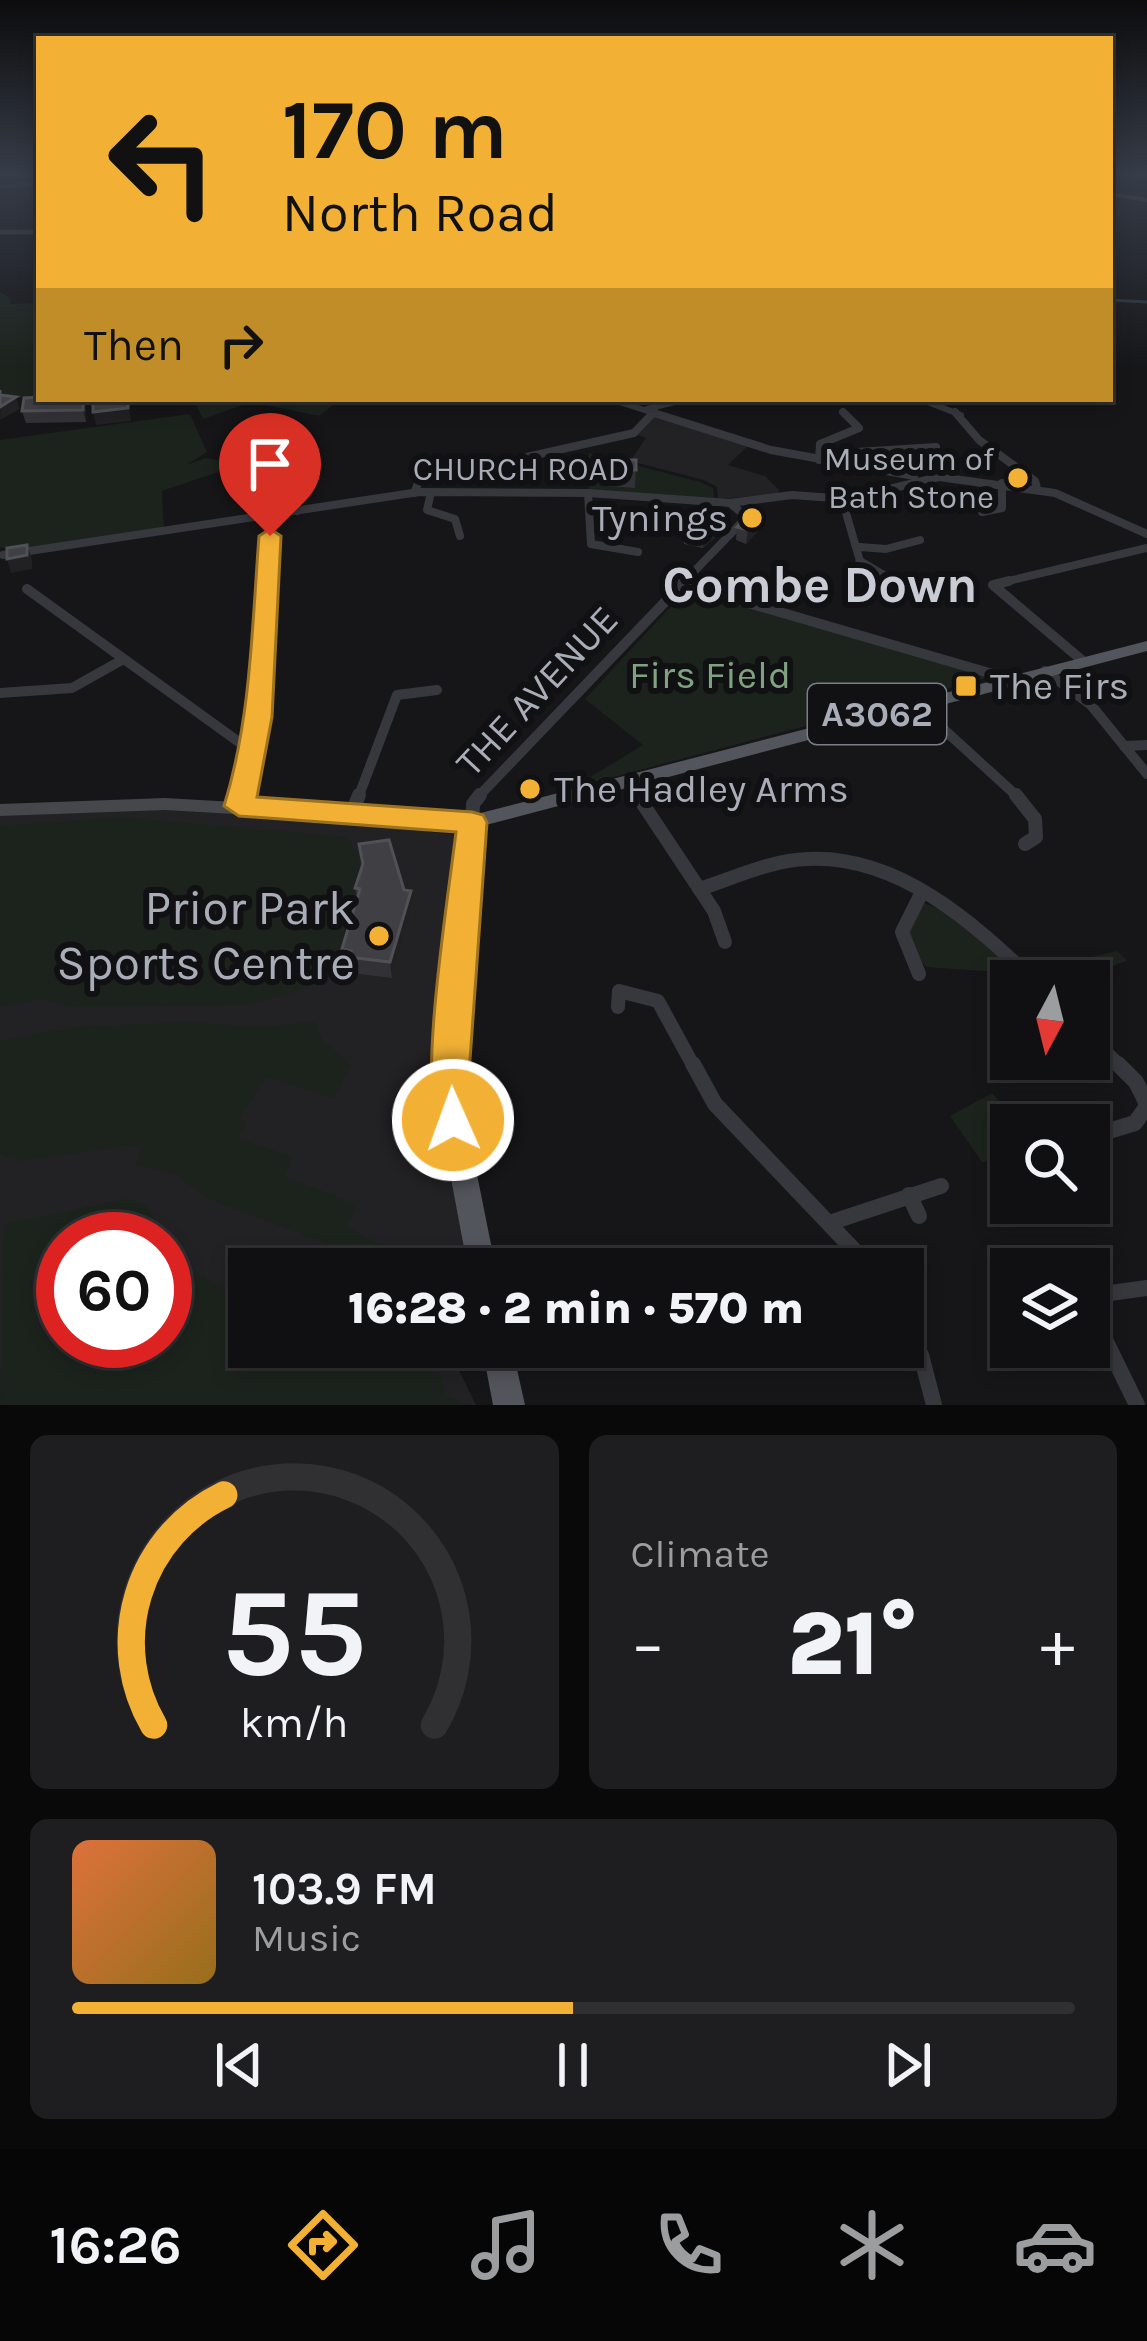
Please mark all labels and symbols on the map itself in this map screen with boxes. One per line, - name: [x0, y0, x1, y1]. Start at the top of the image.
- pin: [219, 413, 321, 536]
- place label: Museum of Bath Stone: [824, 440, 995, 516]
- street label: CHURCH ROAD: [413, 450, 629, 488]
- marker: Museum of Bath Stone: [1005, 465, 1031, 491]
- place label: Tynings: [592, 495, 728, 541]
- marker: Tynings: [739, 505, 765, 531]
- district label: Combe Down: [662, 555, 978, 615]
- street label: THE AVENUE: [447, 596, 627, 786]
- park label: Firs Field: [629, 652, 791, 698]
- place label: The Firs: [990, 663, 1129, 709]
- marker: The Firs: [953, 673, 979, 699]
- road number: A3062: [808, 684, 946, 744]
- place label: The Hadley Arms: [554, 766, 849, 812]
- marker: The Hadley Arms: [517, 776, 543, 802]
- place label: Prior Park Sports Centre: [57, 880, 355, 991]
- marker: Prior Park Sports Centre: [366, 923, 392, 949]
- north arrow: [990, 960, 1110, 1080]
- position arrow: [390, 1057, 516, 1183]
- speed limit sign: 60: [36, 1212, 192, 1368]

